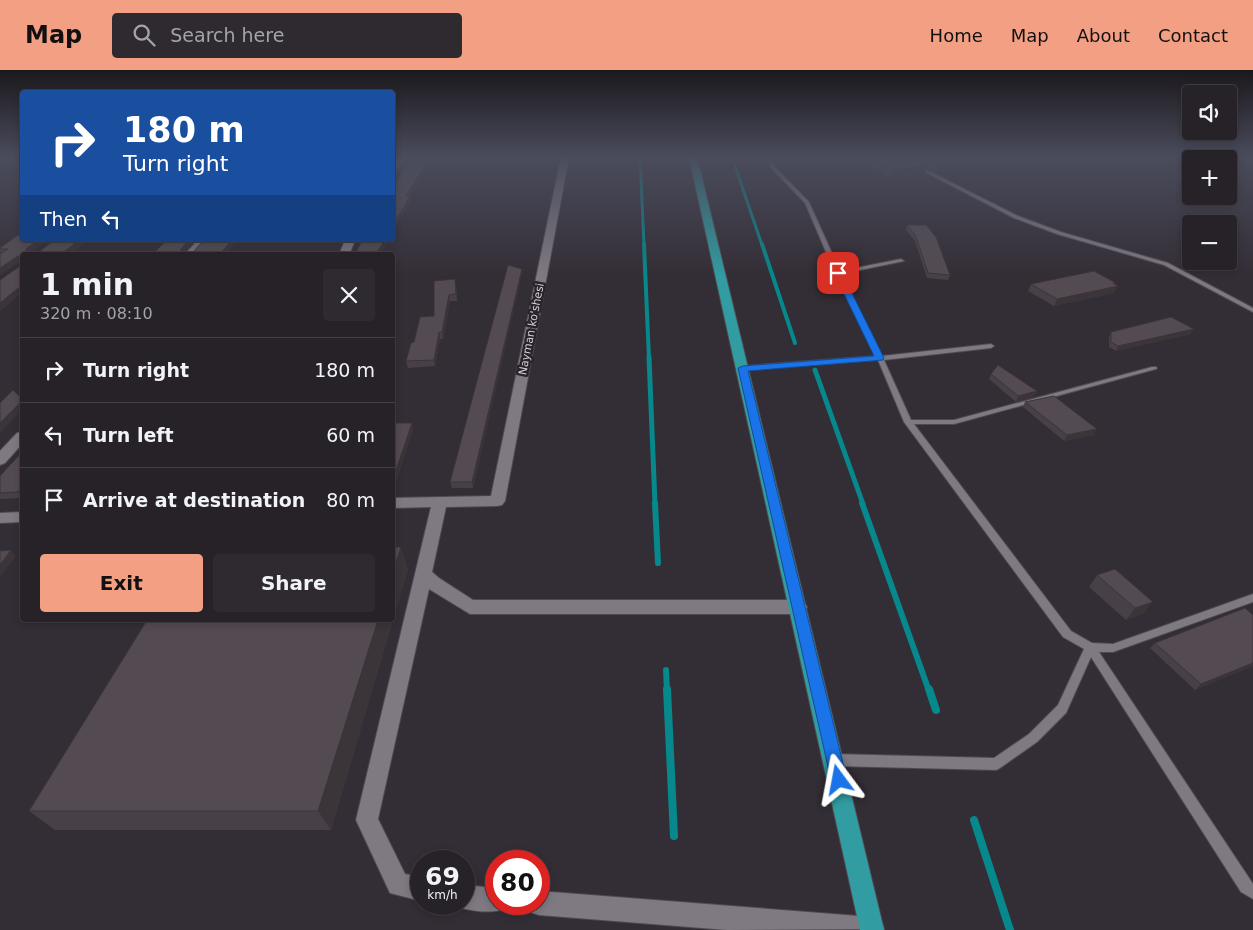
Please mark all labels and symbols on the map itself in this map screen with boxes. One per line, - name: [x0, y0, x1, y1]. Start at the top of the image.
- pin: [817, 252, 859, 294]
- street label: Nayman ko'shesi: [516, 282, 547, 376]
- position arrow: [812, 753, 864, 805]
- speed limit sign: 80: [485, 850, 550, 915]

